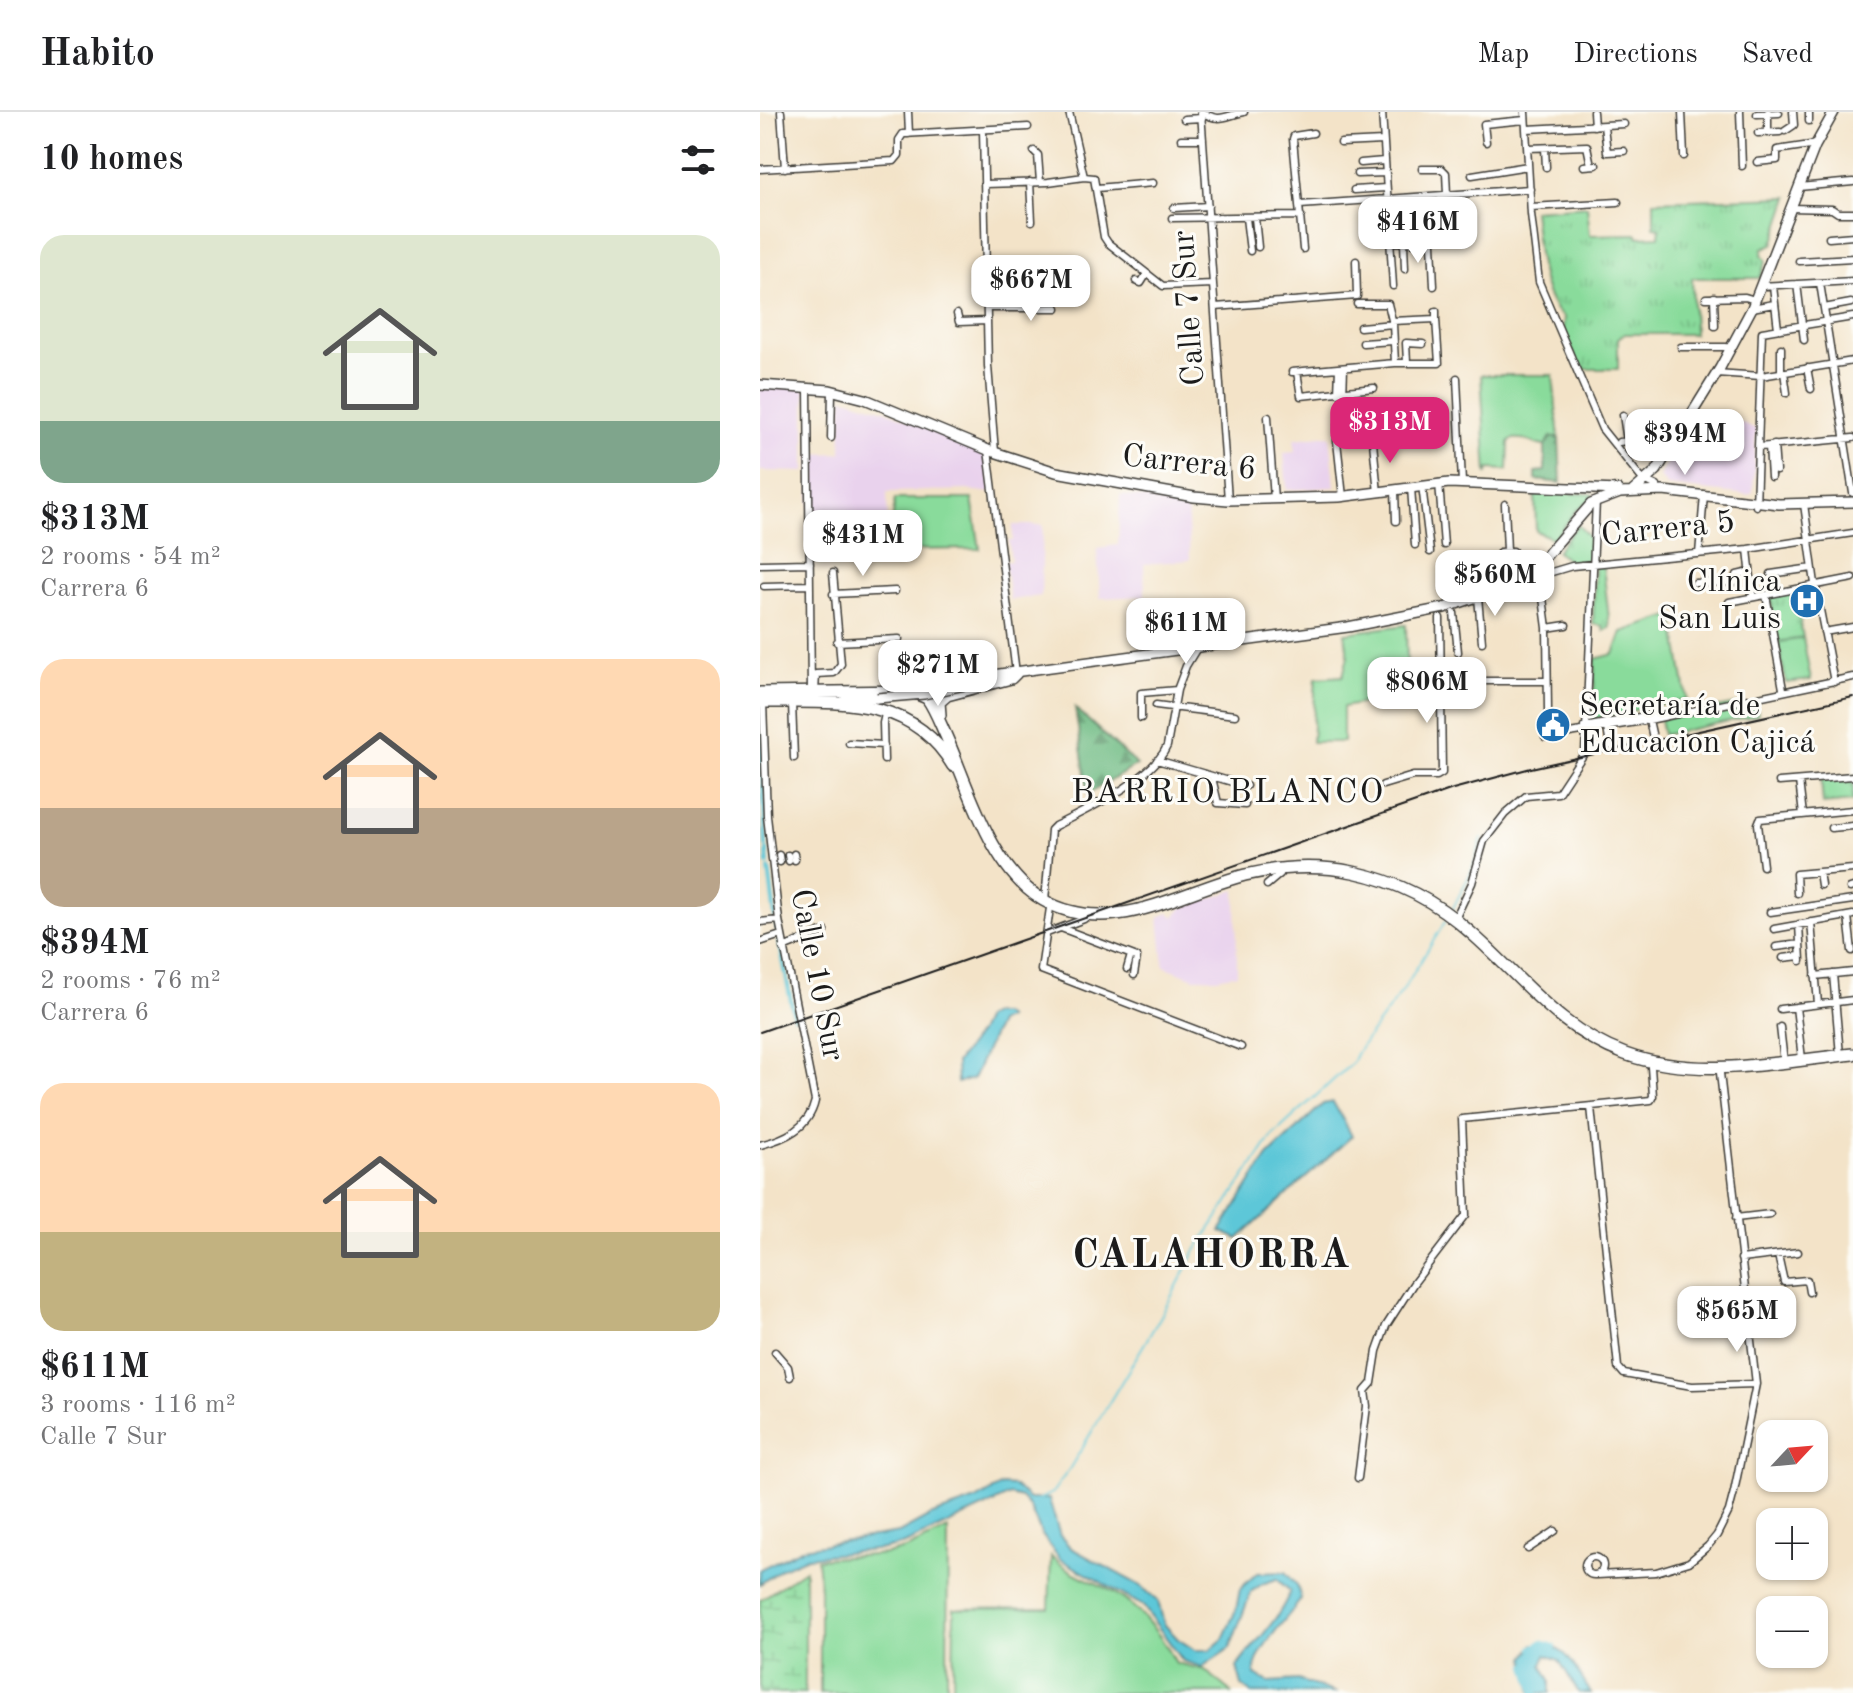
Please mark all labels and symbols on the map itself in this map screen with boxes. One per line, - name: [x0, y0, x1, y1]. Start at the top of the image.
- pin: $416M: [1362, 197, 1474, 265]
- street label: Calle 7 Sur: [1169, 229, 1211, 387]
- pin: $667M: [975, 255, 1087, 323]
- pin: $313M: [1334, 397, 1446, 465]
- pin: $394M: [1629, 409, 1741, 477]
- street label: Carrera 6: [1120, 441, 1258, 487]
- street label: Carrera 5: [1599, 507, 1737, 553]
- pin: $431M: [807, 510, 919, 578]
- pin: $560M: [1439, 550, 1551, 618]
- place label: Clínica San Luis: [1658, 567, 1781, 636]
- hospital icon: Clínica San Luis: [1788, 582, 1826, 620]
- pin: $611M: [1130, 598, 1242, 666]
- pin: $271M: [882, 640, 994, 708]
- pin: $806M: [1371, 657, 1483, 725]
- place label: Secretaría de Educacion Cajicá: [1579, 691, 1815, 760]
- public building icon: Secretaría de Educacion Cajicá: [1534, 706, 1572, 744]
- district label: BARRIO BLANCO: [1071, 776, 1385, 810]
- street label: Calle 10 Sur: [784, 886, 848, 1064]
- district label: CALAHORRA: [1072, 1237, 1352, 1277]
- pin: $565M: [1681, 1286, 1793, 1354]
- north arrow: [1756, 1420, 1828, 1492]

